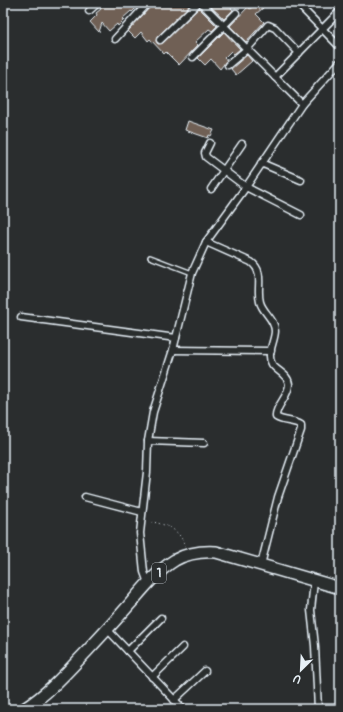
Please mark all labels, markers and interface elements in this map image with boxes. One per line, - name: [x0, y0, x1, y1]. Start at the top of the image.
- road number: 1: [152, 563, 166, 583]
- north arrow: [281, 650, 321, 690]
- text: U: [291, 671, 303, 686]

